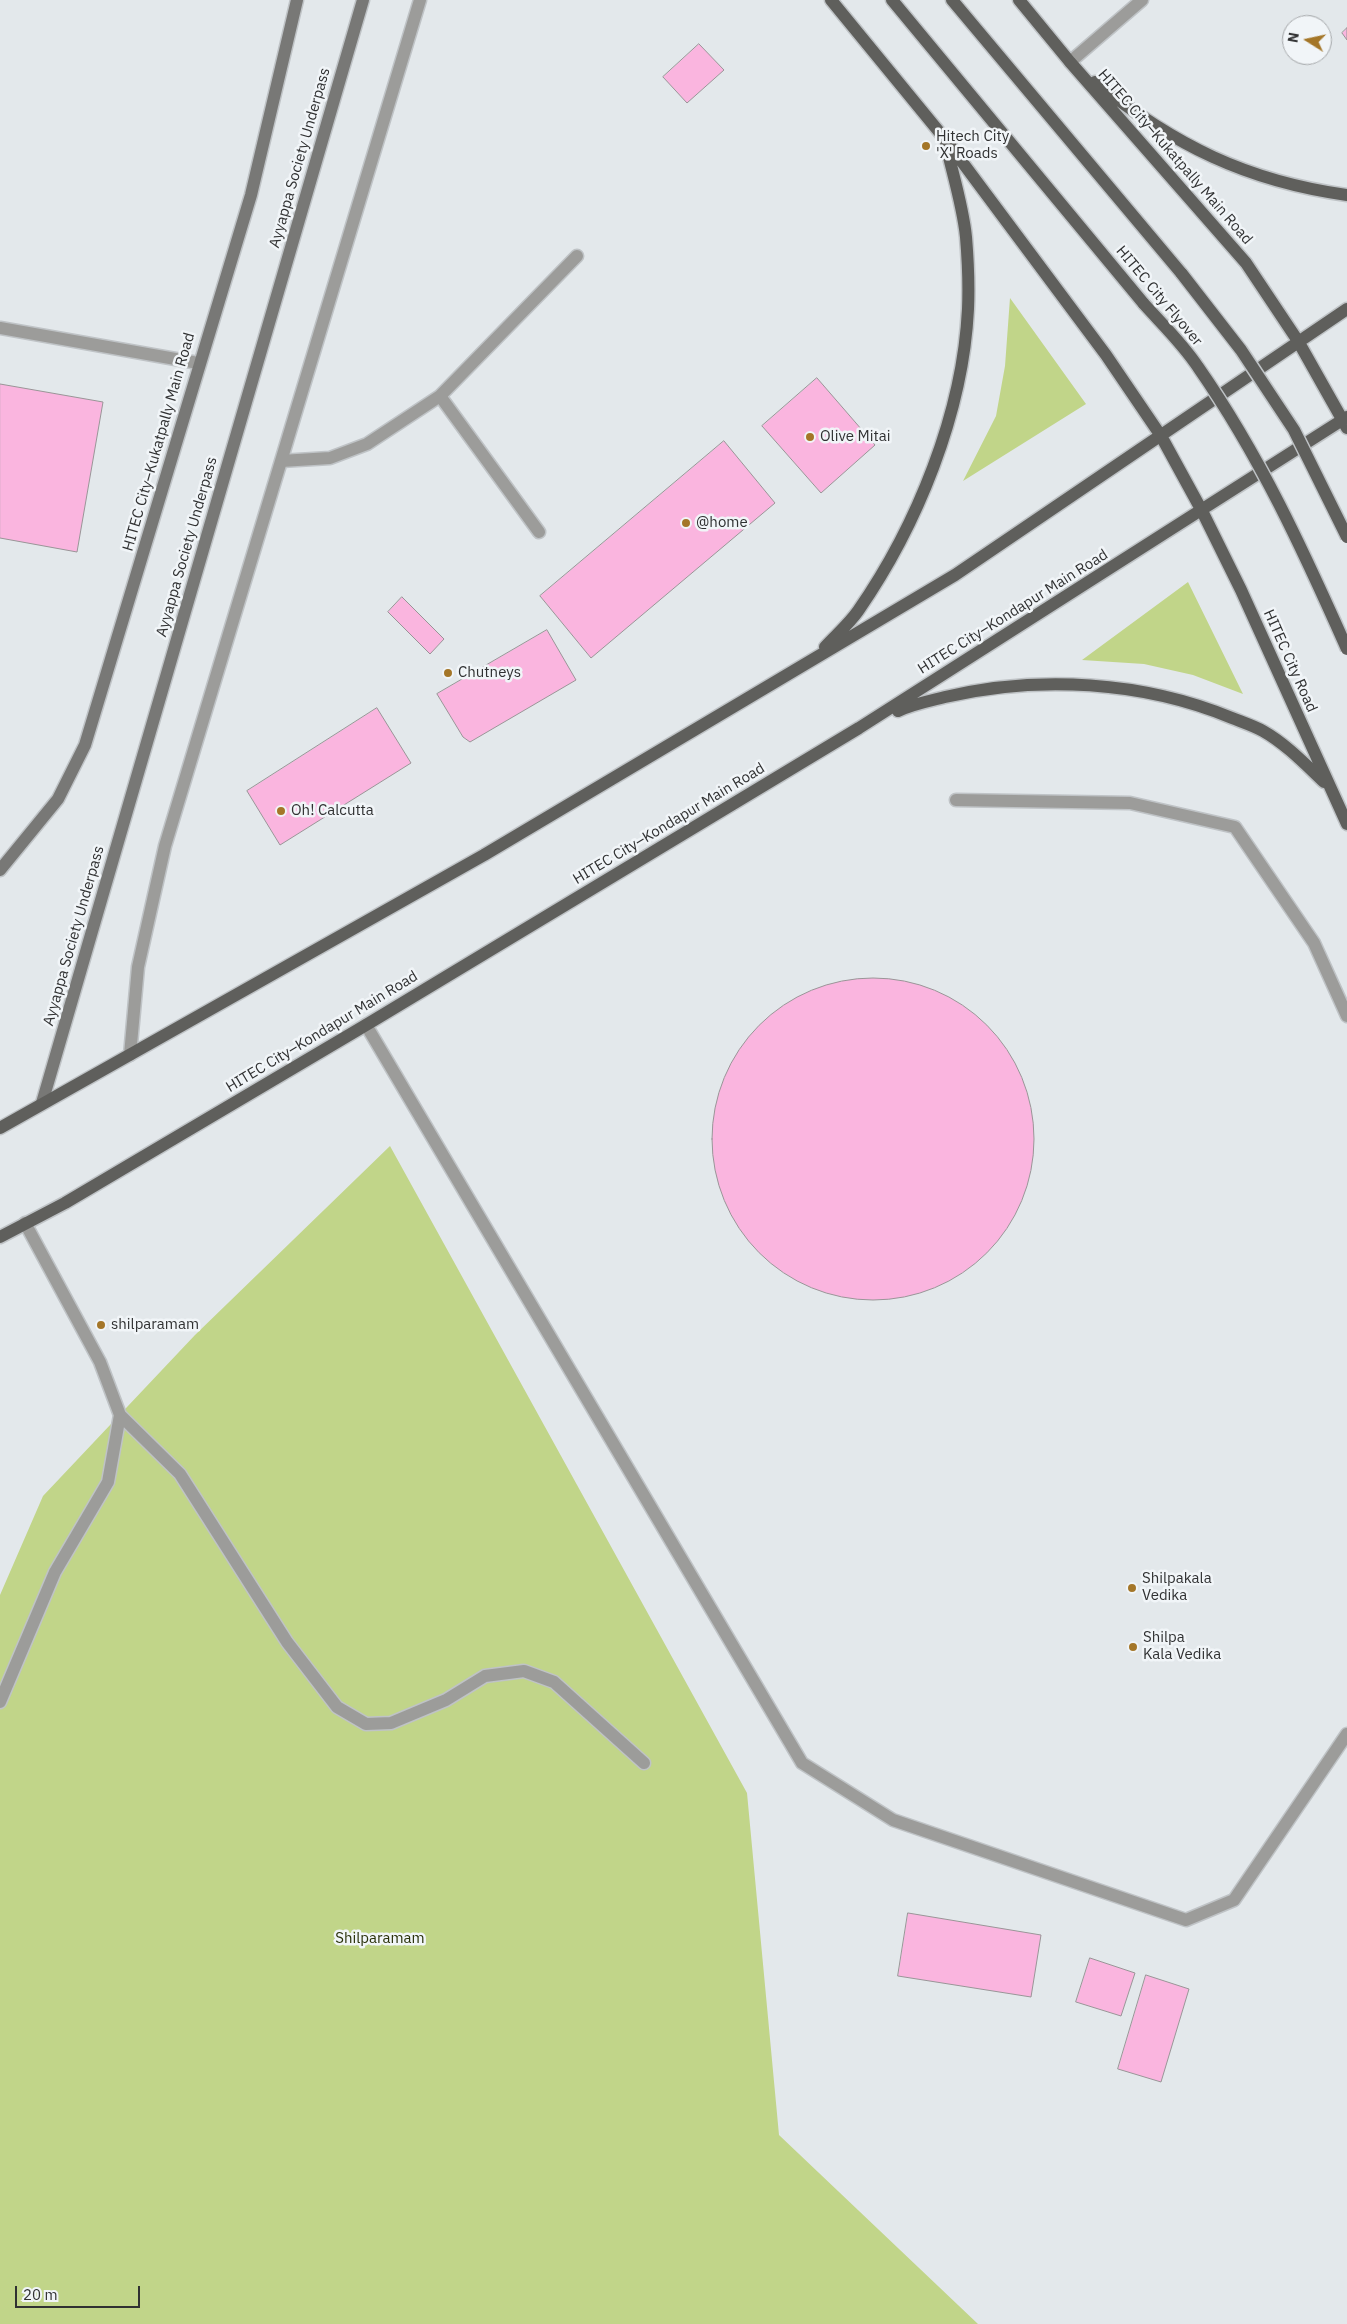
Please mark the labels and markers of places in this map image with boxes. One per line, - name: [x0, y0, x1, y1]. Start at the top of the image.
- place label: Hitech City 'X' Roads: [936, 128, 1009, 163]
- marker: Hitech City 'X' Roads: [920, 140, 932, 152]
- place label: Olive Mitai: [820, 428, 890, 446]
- marker: Olive Mitai: [804, 431, 816, 443]
- place label: @home: [696, 514, 748, 532]
- marker: @home: [680, 517, 692, 529]
- place label: Chutneys: [458, 664, 521, 682]
- marker: Chutneys: [442, 667, 454, 679]
- place label: Oh! Calcutta: [291, 802, 374, 820]
- marker: Oh! Calcutta: [275, 805, 287, 817]
- place label: shilparamam: [111, 1316, 199, 1334]
- marker: shilparamam: [95, 1319, 107, 1331]
- place label: Shilpakala Vedika: [1142, 1570, 1212, 1605]
- marker: Shilpakala Vedika: [1126, 1582, 1138, 1594]
- place label: Shilpa Kala Vedika: [1143, 1629, 1221, 1664]
- marker: Shilpa Kala Vedika: [1127, 1641, 1139, 1653]

